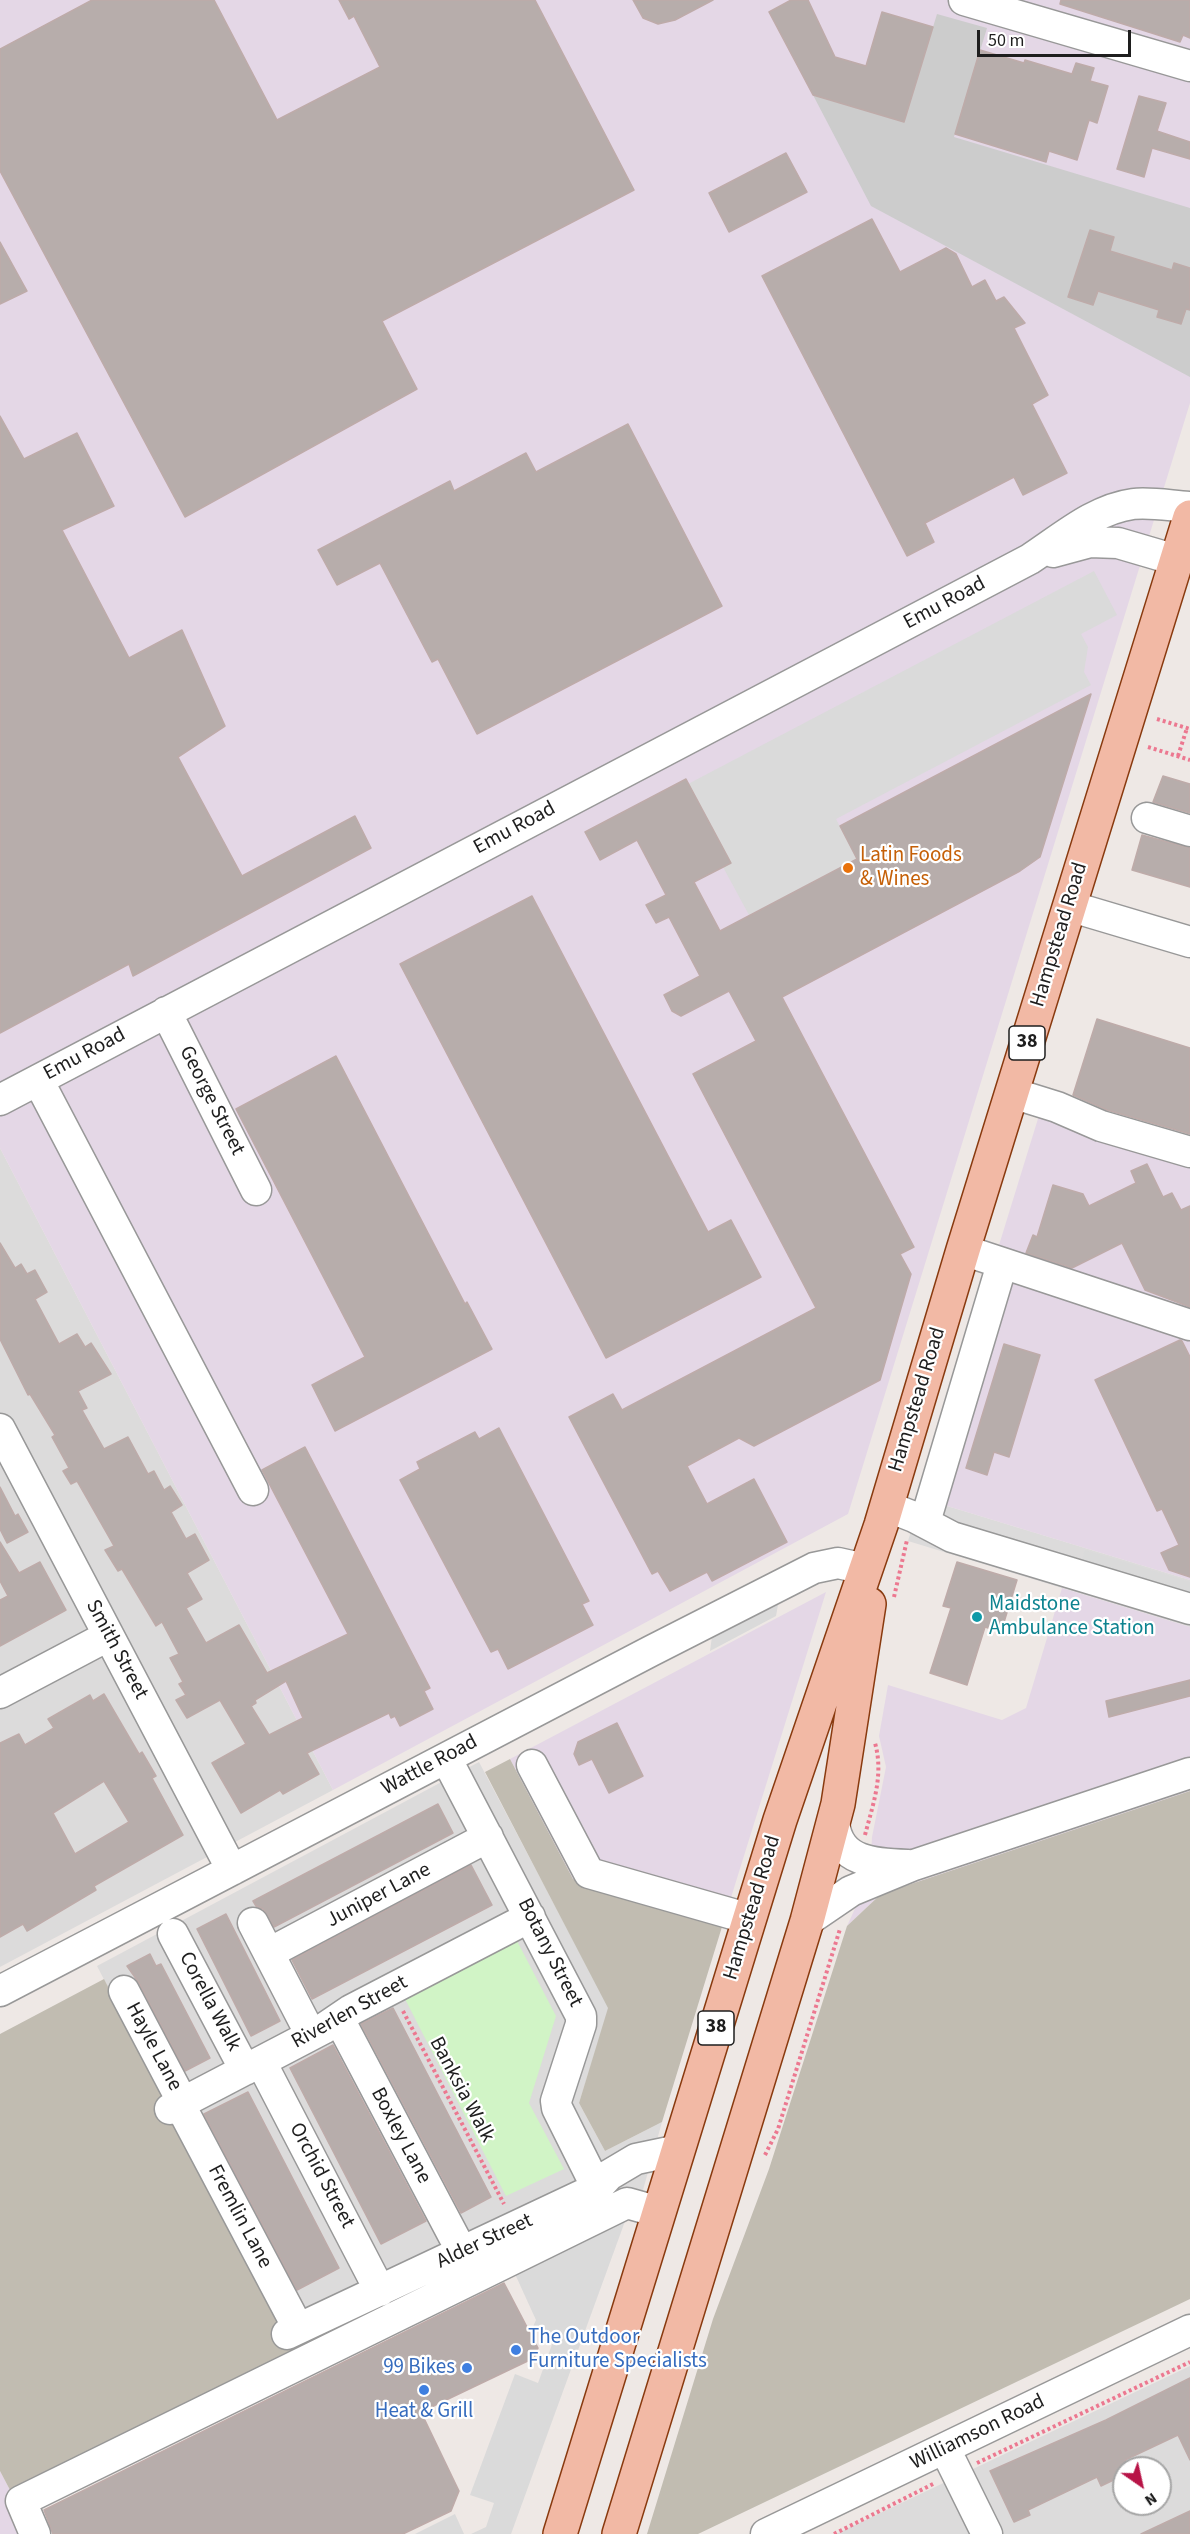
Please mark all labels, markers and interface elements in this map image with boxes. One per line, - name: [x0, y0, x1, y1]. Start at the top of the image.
- scale bar: [980, 18, 1134, 56]
- text: 50 m: [988, 28, 1024, 53]
- street label: Emu Road: [900, 572, 990, 636]
- street label: Emu Road: [470, 797, 560, 861]
- place label: Latin Foods & Wines: [860, 843, 962, 893]
- street label: Hampstead Road: [1026, 860, 1094, 1010]
- marker: Latin Foods & Wines: [841, 861, 855, 875]
- street label: Emu Road: [40, 1023, 130, 1087]
- road number: 38: [1009, 1026, 1045, 1060]
- street label: George Street: [173, 1042, 249, 1160]
- street label: Hampstead Road: [884, 1325, 952, 1475]
- place label: Maidstone Ambulance Station: [989, 1592, 1155, 1642]
- street label: Smith Street: [79, 1596, 153, 1704]
- marker: Maidstone Ambulance Station: [970, 1610, 984, 1624]
- street label: Wattle Road: [378, 1730, 482, 1802]
- street label: Hampstead Road: [719, 1833, 787, 1983]
- street label: Juniper Lane: [323, 1858, 435, 1934]
- street label: Botany Street: [511, 1894, 587, 2012]
- street label: Corella Walk: [172, 1948, 246, 2056]
- street label: Riverlen Street: [288, 1971, 412, 2055]
- street label: Hayle Lane: [119, 1998, 187, 2096]
- road number: 38: [698, 2011, 734, 2045]
- street label: Banksia Walk: [423, 2033, 499, 2147]
- street label: Boxley Lane: [364, 2084, 436, 2188]
- street label: Orchid Street: [283, 2119, 359, 2233]
- street label: Fremlin Lane: [201, 2161, 277, 2273]
- street label: Alder Street: [433, 2209, 537, 2275]
- place label: The Outdoor Furniture Specialists: [528, 2325, 707, 2375]
- marker: The Outdoor Furniture Specialists: [509, 2343, 523, 2357]
- place label: 99 Bikes: [383, 2355, 455, 2381]
- marker: 99 Bikes: [460, 2361, 474, 2375]
- marker: Heat & Grill: [417, 2383, 431, 2397]
- street label: Williamson Road: [907, 2390, 1049, 2476]
- place label: Heat & Grill: [375, 2399, 473, 2425]
- north arrow: [1112, 2456, 1172, 2516]
- text: N: [1140, 2487, 1162, 2511]

